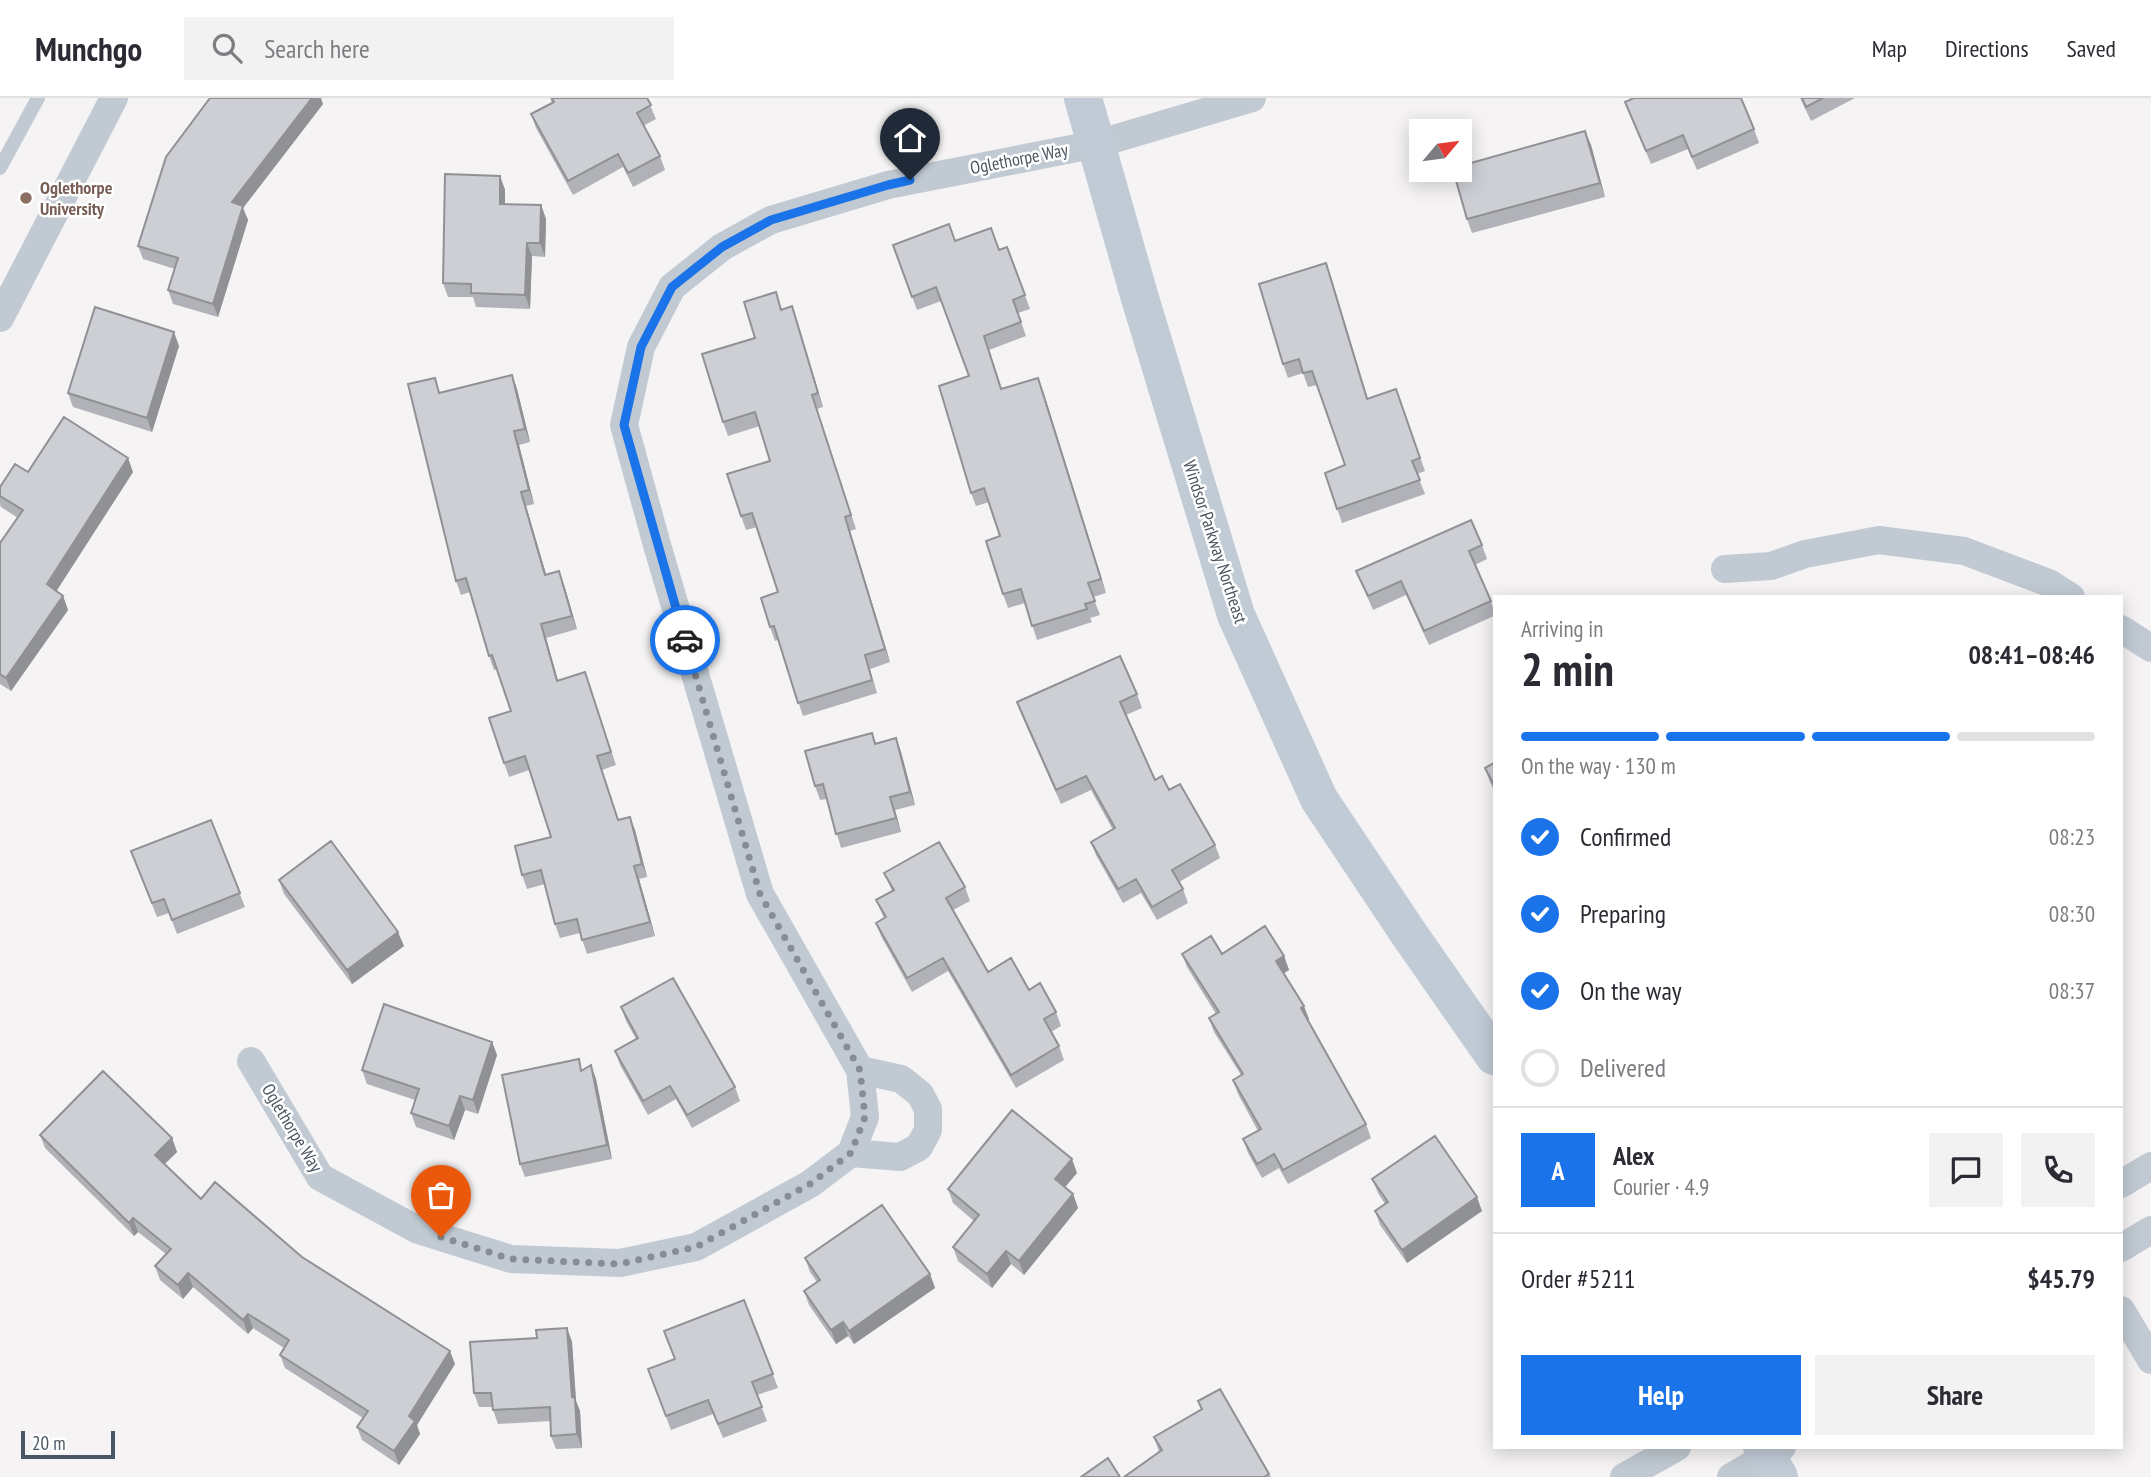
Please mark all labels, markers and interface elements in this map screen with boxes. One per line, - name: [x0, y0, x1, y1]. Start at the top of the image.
- search box: [184, 17, 674, 80]
- text: Munchgo: [35, 27, 142, 70]
- icon: search: [208, 29, 246, 67]
- text: Search here: [264, 32, 370, 65]
- text: Map: [1872, 33, 1907, 64]
- text: Directions: [1945, 33, 2029, 64]
- text: Saved: [2067, 33, 2116, 64]
- pin: [880, 108, 940, 180]
- icon: home: [891, 119, 929, 157]
- north arrow: [1409, 119, 1472, 182]
- map controls: [1409, 119, 1472, 182]
- street label: Oglethorpe Way: [968, 138, 1070, 179]
- place label: Oglethorpe University: [40, 176, 113, 220]
- marker: Oglethorpe University: [18, 190, 34, 206]
- street label: Windsor Parkway Northeast: [1178, 457, 1253, 626]
- courier: [650, 605, 720, 675]
- text: Arriving in: [1521, 614, 1603, 643]
- icon: car: [666, 621, 704, 659]
- text: 08:41–08:46: [1968, 638, 2095, 671]
- text: 2 min: [1521, 639, 1614, 699]
- text: On the way · 130 m: [1521, 751, 1676, 780]
- icon: check: [1521, 818, 1559, 856]
- text: Confirmed: [1580, 820, 1671, 853]
- text: 08:23: [2049, 822, 2095, 851]
- icon: check: [1521, 895, 1559, 933]
- text: Preparing: [1580, 897, 1666, 930]
- text: 08:30: [2049, 899, 2095, 928]
- icon: check: [1521, 972, 1559, 1010]
- text: On the way: [1580, 974, 1682, 1007]
- text: 08:37: [2049, 976, 2095, 1005]
- text: Delivered: [1580, 1051, 1666, 1084]
- street label: Oglethorpe Way: [257, 1079, 328, 1176]
- button: chat: [1929, 1133, 2003, 1207]
- button: phone: [2021, 1133, 2095, 1207]
- text: Alex: [1613, 1139, 1654, 1172]
- text: A: [1551, 1154, 1565, 1187]
- pin: [411, 1165, 471, 1237]
- text: Courier · 4.9: [1613, 1172, 1709, 1201]
- icon: bag: [422, 1176, 460, 1214]
- text: Order #5211: [1521, 1262, 1636, 1295]
- text: $45.79: [2027, 1262, 2095, 1295]
- button: Help: [1521, 1355, 1801, 1435]
- button: Share: [1815, 1355, 2095, 1435]
- scale bar: [21, 1428, 116, 1460]
- text: 20 m: [32, 1431, 66, 1455]

